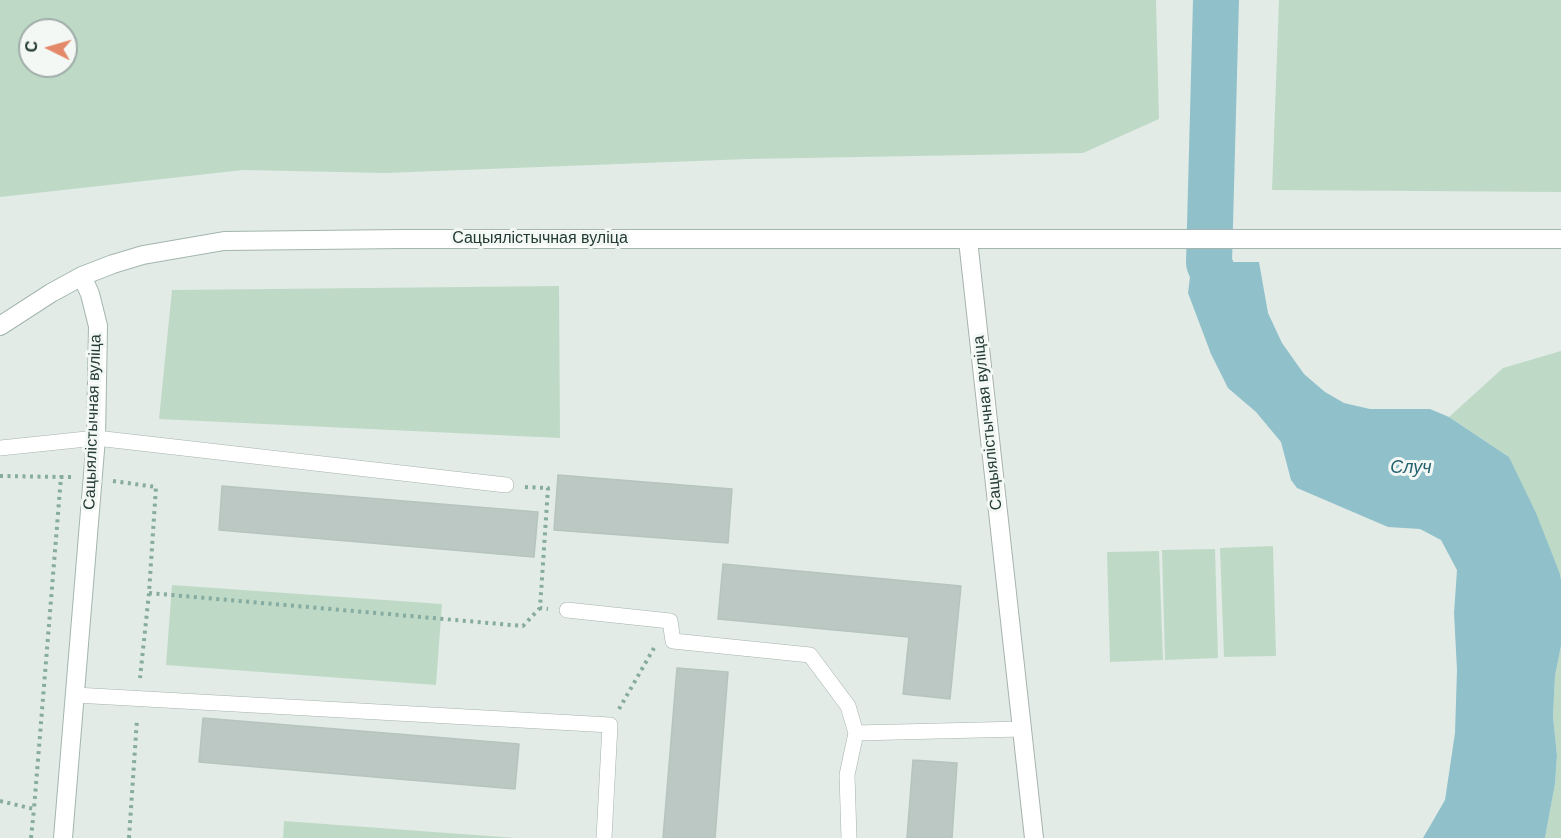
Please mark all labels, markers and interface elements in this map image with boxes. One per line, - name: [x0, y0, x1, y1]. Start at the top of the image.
- north arrow: [18, 18, 78, 78]
- text: С: [23, 40, 41, 53]
- street label: Сацыялістычная вуліца: [452, 229, 628, 249]
- street label: Сацыялістычная вуліца: [80, 334, 106, 510]
- street label: Сацыялістычная вуліца: [969, 335, 1007, 511]
- water label: Случ: [1390, 457, 1432, 479]

